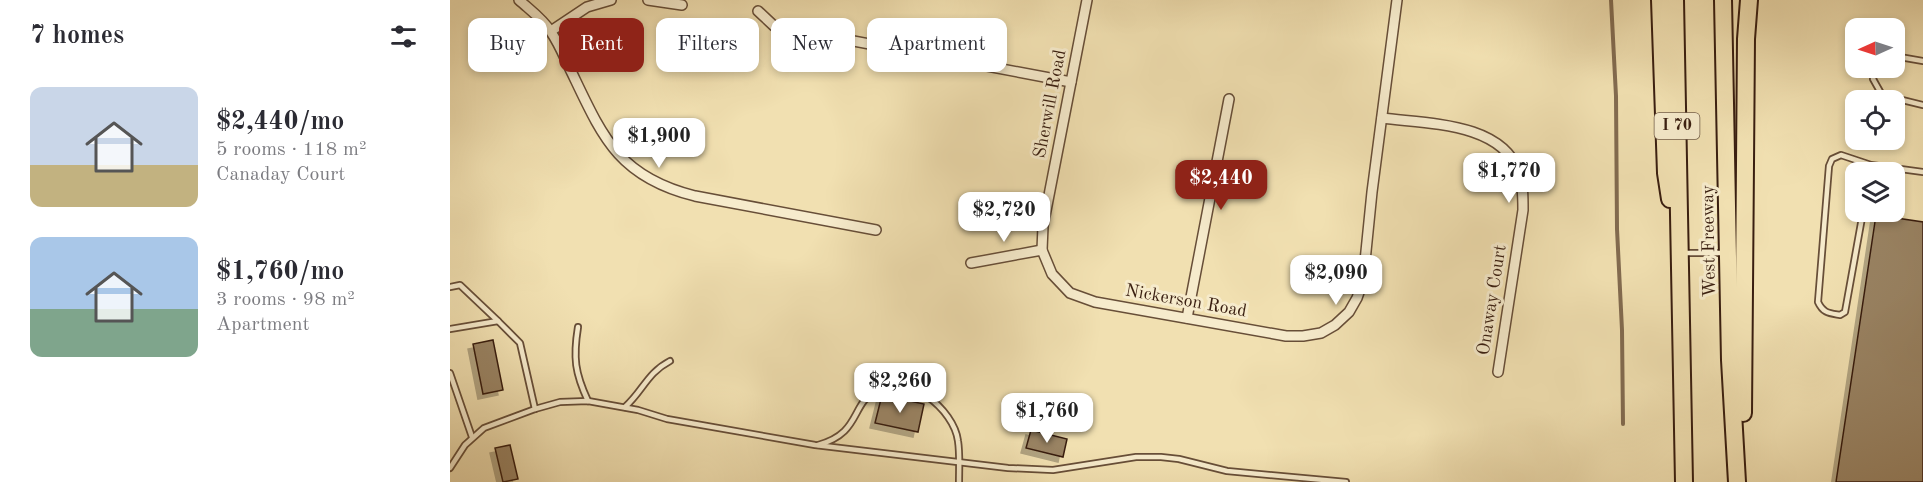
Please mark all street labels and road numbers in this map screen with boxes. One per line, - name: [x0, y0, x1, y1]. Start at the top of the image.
- street label: Sherwill Road: [1031, 48, 1069, 160]
- road number: I 70: [1654, 113, 1700, 139]
- street label: West Freeway: [1699, 184, 1719, 297]
- street label: Onaway Court: [1474, 243, 1510, 357]
- street label: Nickerson Road: [1124, 281, 1248, 321]

